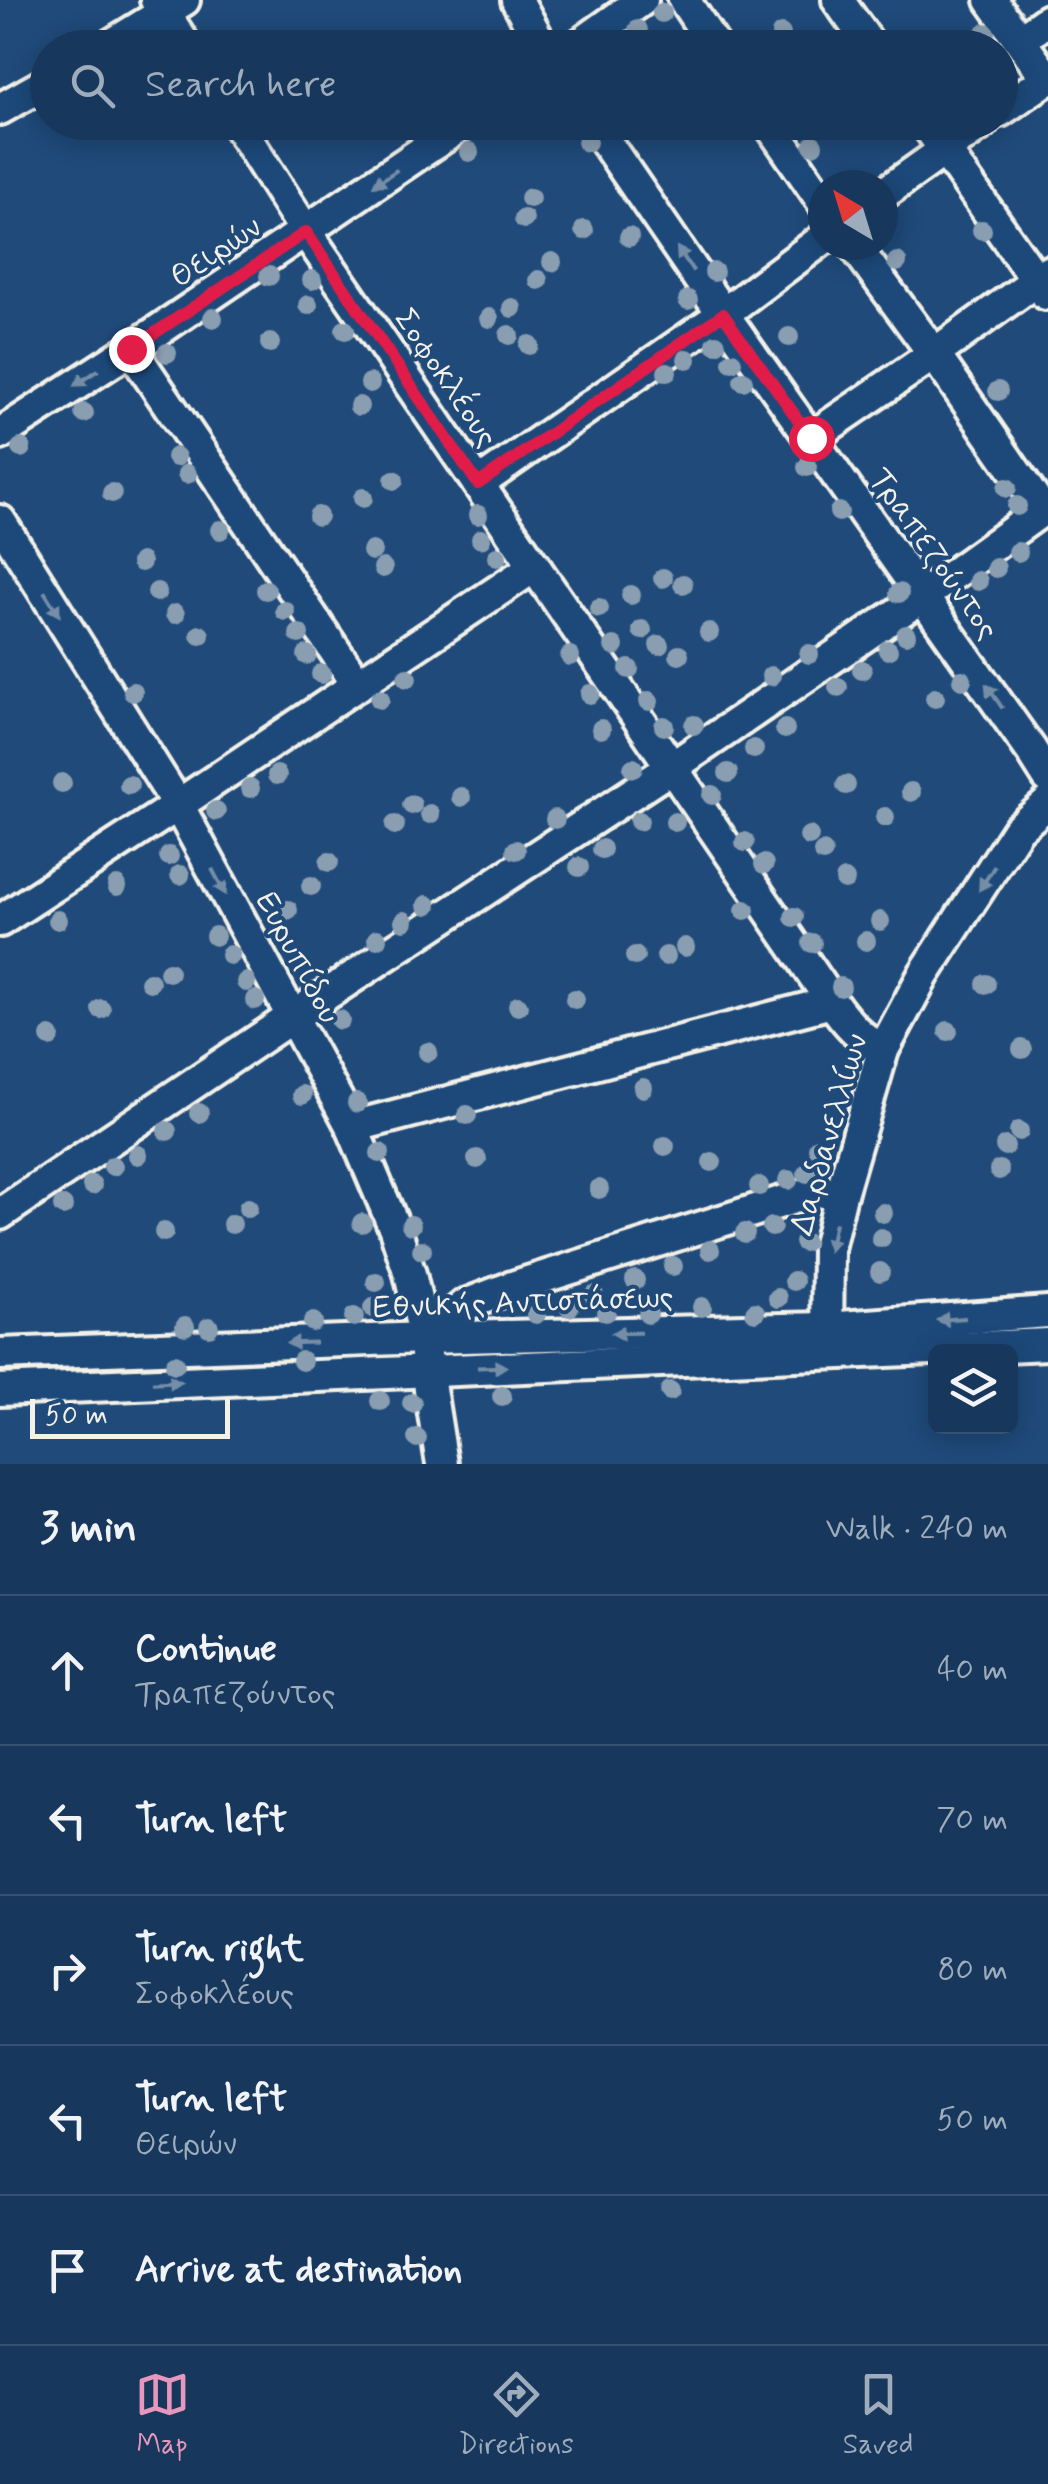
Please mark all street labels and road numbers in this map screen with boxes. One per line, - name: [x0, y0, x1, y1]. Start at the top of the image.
- street label: Θειρών: [162, 207, 270, 299]
- street label: Σοφοκλέους: [383, 300, 508, 456]
- street label: Τραπεζούντος: [859, 460, 1008, 648]
- street label: Ευρυπίδου: [245, 885, 349, 1031]
- street label: Δαρδανελλίων: [781, 1029, 879, 1240]
- street label: Εθνικής Αντιστάσεως: [372, 1277, 674, 1329]

